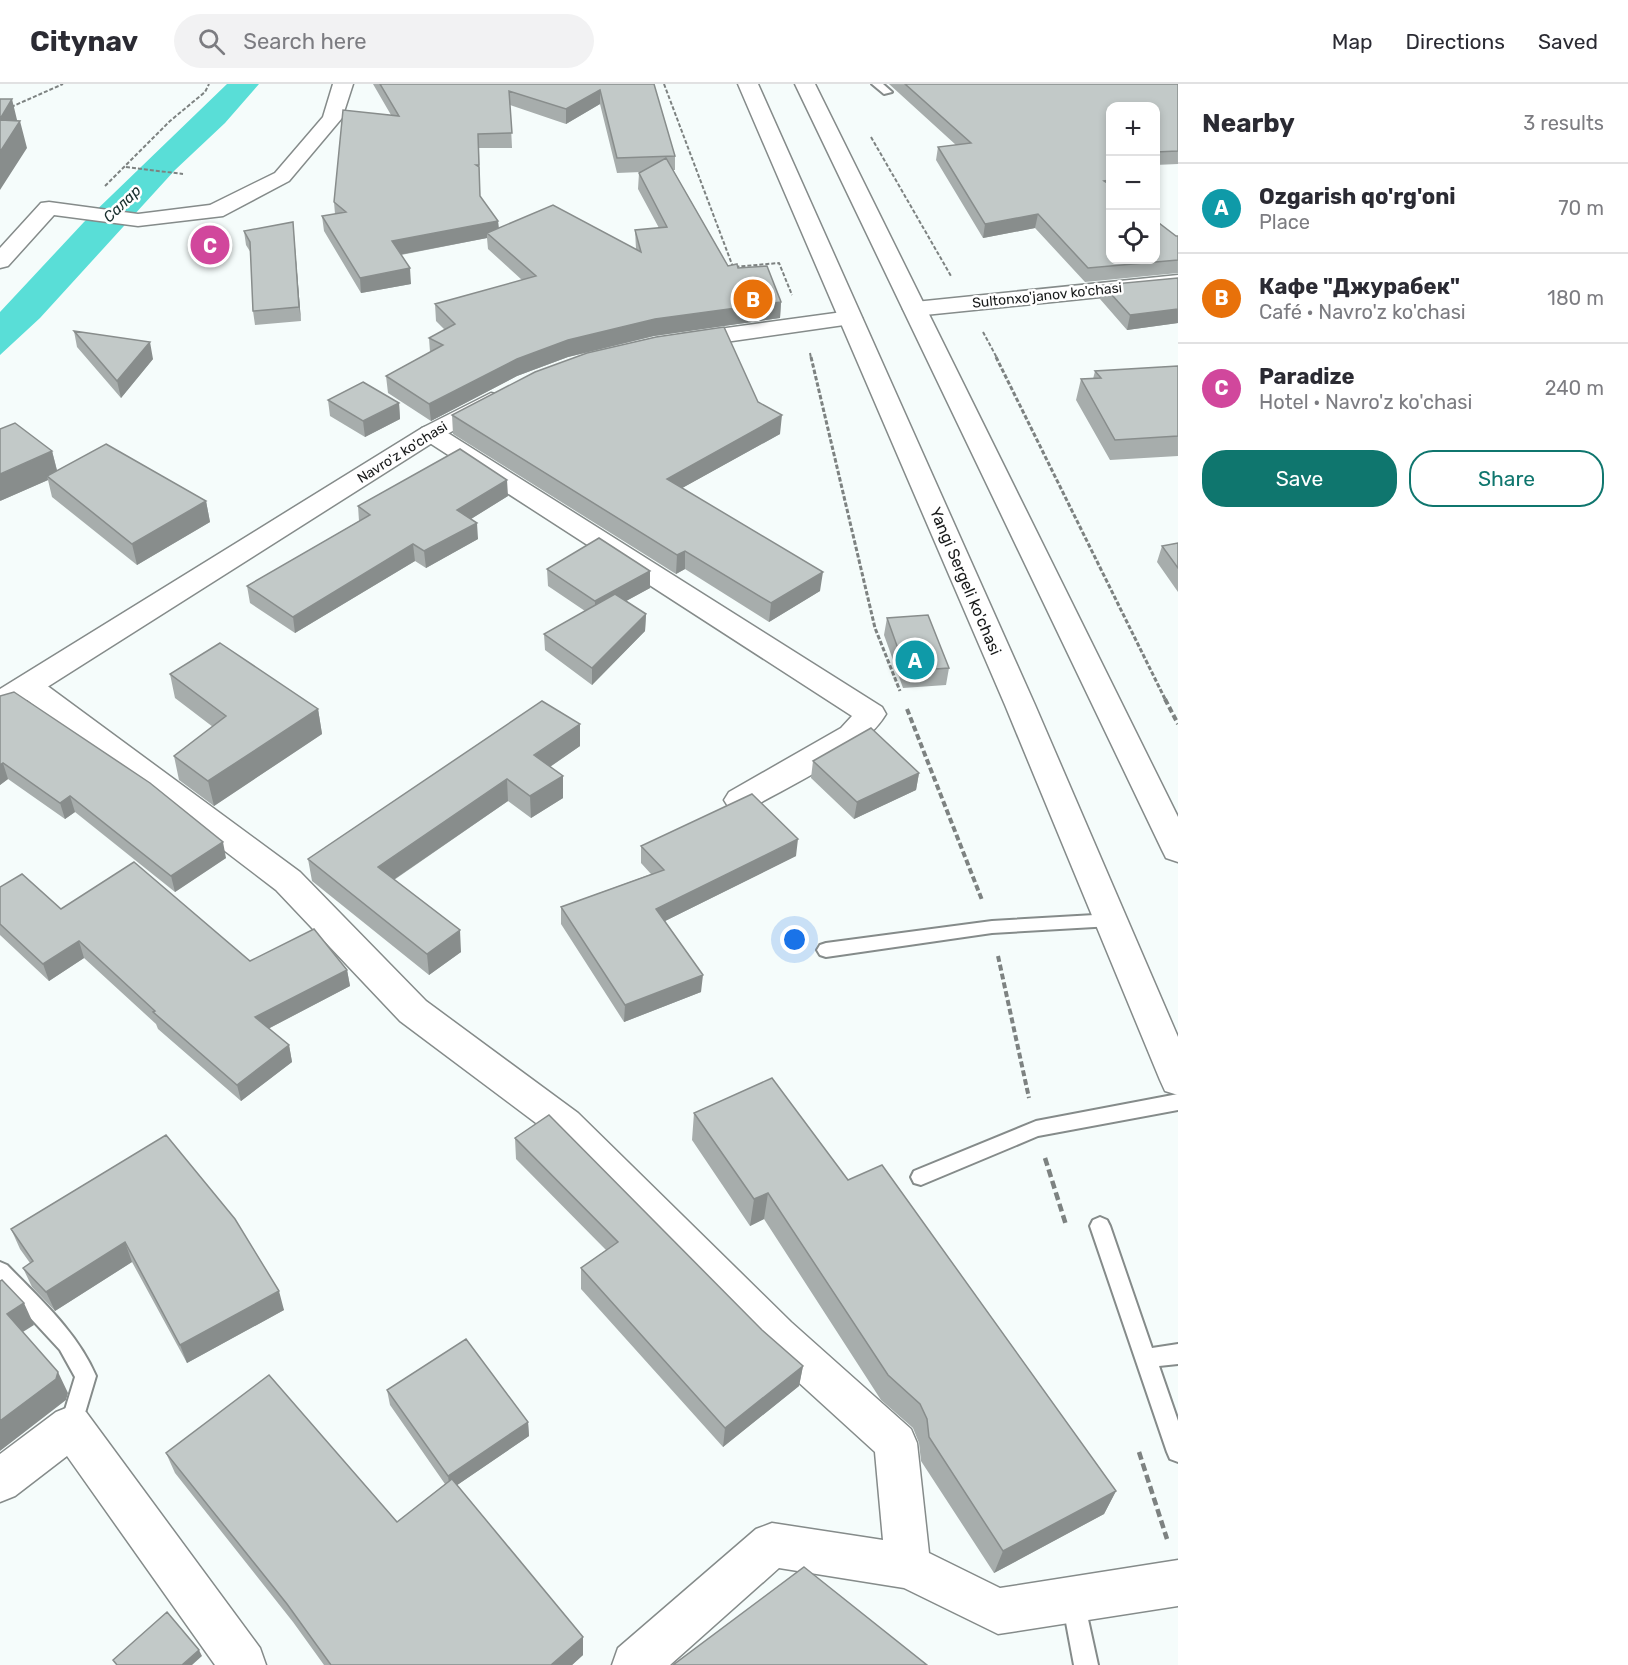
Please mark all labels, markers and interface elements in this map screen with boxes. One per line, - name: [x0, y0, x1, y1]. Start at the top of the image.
- search box: [174, 14, 594, 68]
- text: Citynav: [30, 25, 138, 58]
- icon: search: [195, 25, 228, 58]
- text: Search here: [243, 28, 367, 55]
- text: Map: [1332, 29, 1373, 54]
- text: Directions: [1406, 29, 1505, 54]
- text: Saved: [1538, 29, 1598, 54]
- map controls: [1106, 102, 1160, 264]
- button: +: [1106, 102, 1160, 156]
- text: Nearby: [1202, 108, 1295, 139]
- text: 3 results: [1523, 111, 1604, 135]
- button: −: [1106, 156, 1160, 210]
- water label: Салар: [99, 182, 145, 226]
- text: Ozgarish qo'rg'oni: [1259, 183, 1456, 210]
- text: A: [1214, 196, 1229, 220]
- text: 70 m: [1558, 196, 1604, 220]
- button: locate: [1106, 210, 1160, 264]
- text: Place: [1259, 210, 1310, 234]
- pin: C: [190, 222, 230, 268]
- text: Кафе "Джурабек": [1259, 273, 1460, 300]
- pin: B: [734, 276, 772, 322]
- street label: Sultonxo'janov ko'chasi: [971, 279, 1123, 312]
- text: B: [1214, 286, 1229, 310]
- text: 180 m: [1547, 286, 1604, 310]
- text: Café · Navro'z ko'chasi: [1259, 300, 1466, 324]
- text: Paradize: [1259, 363, 1355, 390]
- text: C: [1214, 376, 1229, 400]
- text: 240 m: [1545, 376, 1604, 400]
- text: Hotel · Navro'z ko'chasi: [1259, 390, 1472, 414]
- street label: Navro'z ko'chasi: [354, 418, 451, 487]
- button: Save: [1202, 450, 1397, 507]
- button: Share: [1409, 450, 1604, 507]
- street label: Yangi Sergeli ko'chasi: [926, 504, 1005, 658]
- pin: A: [896, 638, 934, 682]
- your location: [780, 925, 809, 954]

